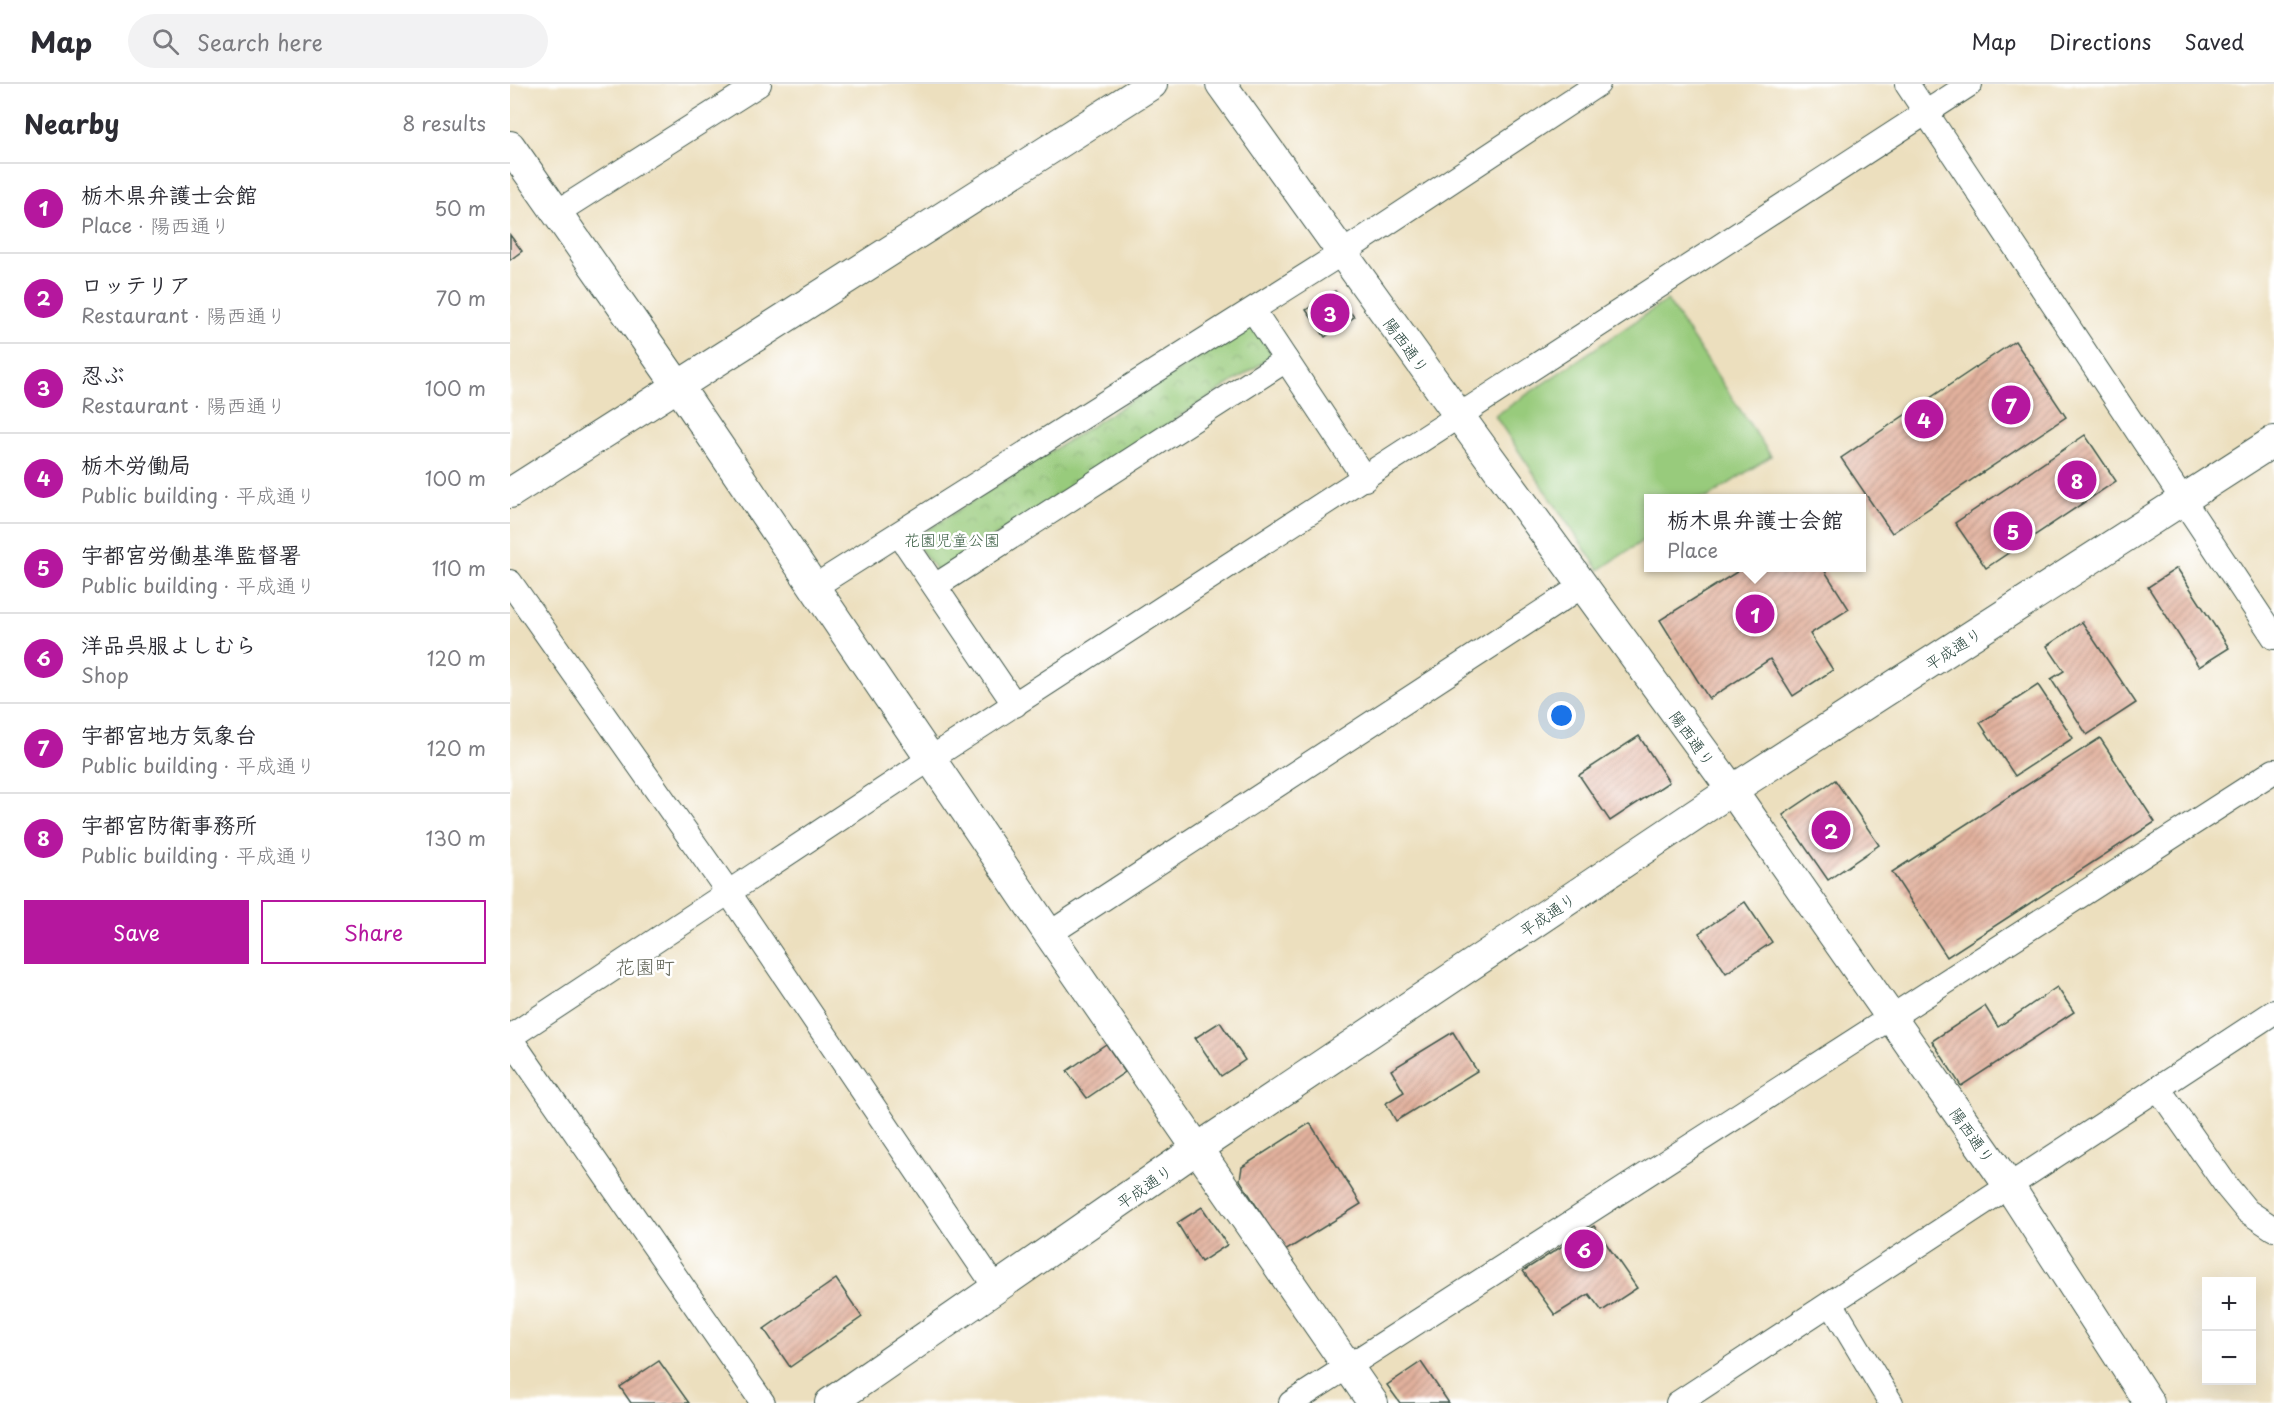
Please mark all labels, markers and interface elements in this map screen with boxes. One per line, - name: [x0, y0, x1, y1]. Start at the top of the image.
- search box: [128, 14, 548, 68]
- text: Map: [30, 20, 92, 63]
- icon: search: [149, 25, 182, 58]
- text: Search here: [197, 25, 323, 58]
- text: Map: [1971, 25, 2016, 57]
- text: Directions: [2049, 25, 2151, 57]
- text: Saved: [2184, 25, 2244, 57]
- text: Nearby: [24, 104, 119, 143]
- text: 8 results: [402, 108, 486, 138]
- text: 栃木県弁護士会館: [81, 177, 257, 210]
- text: 1: [39, 193, 48, 223]
- text: 50 m: [434, 193, 486, 223]
- text: Place · 陽西通り: [81, 210, 231, 240]
- text: ロッテリア: [81, 267, 191, 300]
- text: 2: [36, 283, 51, 313]
- text: 70 m: [436, 283, 486, 313]
- pin: 3: [1310, 290, 1350, 336]
- text: Restaurant · 陽西通り: [81, 300, 286, 330]
- street label: 陽西通り: [1378, 312, 1436, 378]
- text: 忍ぶ: [81, 357, 125, 390]
- text: 3: [37, 373, 50, 403]
- text: 100 m: [425, 373, 486, 403]
- pin: 7: [1992, 382, 2030, 428]
- text: Restaurant · 陽西通り: [81, 390, 286, 420]
- pin: 4: [1904, 396, 1944, 442]
- text: 栃木労働局: [81, 447, 191, 480]
- pin: 8: [2058, 458, 2096, 502]
- text: 4: [37, 463, 50, 493]
- text: 100 m: [425, 463, 486, 493]
- text: Public building · 平成通り: [81, 480, 316, 510]
- popup: [1644, 494, 1866, 572]
- text: 栃木県弁護士会館: [1667, 502, 1843, 535]
- pin: 5: [1994, 508, 2032, 554]
- park label: 花園児童公園: [904, 527, 1000, 551]
- text: Place: [1667, 535, 1718, 565]
- text: 宇都宮労働基準監督署: [81, 537, 301, 570]
- text: 5: [37, 553, 50, 583]
- text: 110 m: [432, 553, 486, 583]
- text: Public building · 平成通り: [81, 570, 316, 600]
- pin: 1: [1736, 592, 1774, 636]
- street label: 平成通り: [1920, 621, 1986, 675]
- text: 洋品呉服よしむら: [81, 627, 257, 660]
- text: 6: [36, 643, 51, 673]
- text: 120 m: [427, 643, 486, 673]
- text: Shop: [81, 660, 129, 690]
- your location: [1547, 701, 1576, 730]
- street label: 陽西通り: [1664, 705, 1722, 771]
- text: 宇都宮地方気象台: [81, 717, 257, 750]
- text: 7: [38, 733, 49, 763]
- text: 120 m: [427, 733, 486, 763]
- text: Public building · 平成通り: [81, 750, 316, 780]
- text: 宇都宮防衛事務所: [81, 807, 257, 840]
- pin: 2: [1812, 808, 1850, 852]
- text: 8: [37, 823, 50, 853]
- text: 130 m: [426, 823, 486, 853]
- text: Public building · 平成通り: [81, 840, 316, 870]
- street label: 平成通り: [1514, 886, 1580, 942]
- button: Save: [24, 900, 249, 964]
- button: Share: [261, 900, 486, 964]
- district label: 花園町: [615, 951, 675, 981]
- street label: 陽西通り: [1945, 1102, 2001, 1168]
- street label: 平成通り: [1111, 1158, 1177, 1214]
- pin: 6: [1564, 1226, 1604, 1272]
- map controls: [2202, 1277, 2256, 1385]
- button: +: [2202, 1277, 2256, 1331]
- button: −: [2202, 1331, 2256, 1385]

